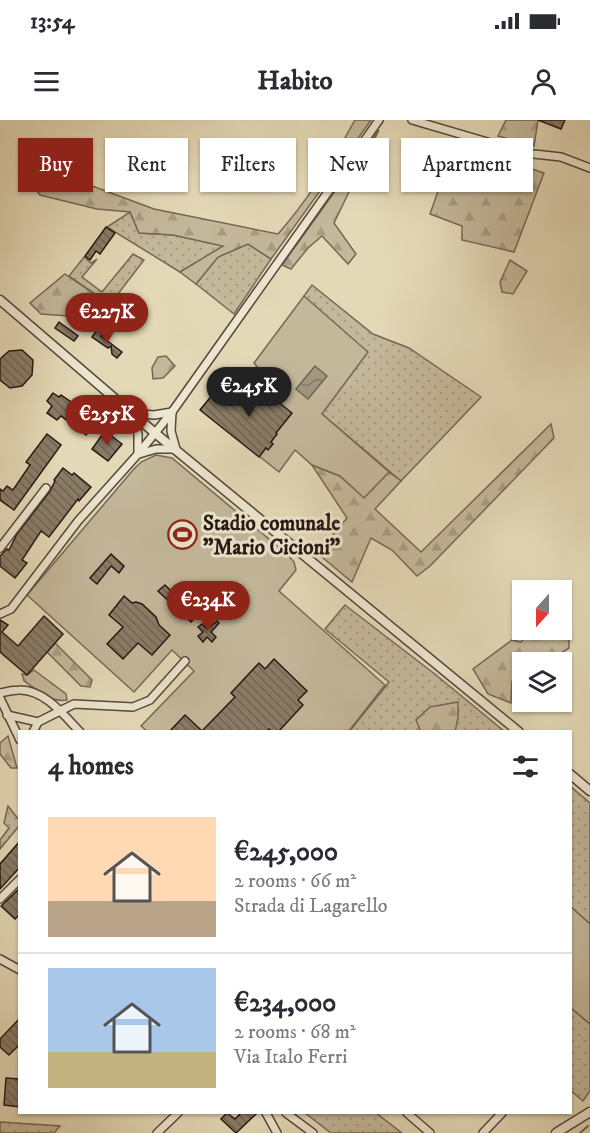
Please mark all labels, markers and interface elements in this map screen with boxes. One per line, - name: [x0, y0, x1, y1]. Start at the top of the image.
- text: 13:54: [30, 8, 74, 35]
- text: Habito: [257, 64, 333, 98]
- icon: menu: [30, 65, 63, 98]
- icon: person: [527, 65, 560, 98]
- chip: Buy: [18, 138, 93, 192]
- chip: Rent: [105, 138, 188, 192]
- chip: Filters: [200, 138, 296, 192]
- chip: New: [308, 138, 389, 192]
- chip: Apartment: [401, 138, 533, 192]
- pin: €227K: [65, 293, 149, 344]
- text: €227K: [79, 300, 135, 325]
- pin: €245K: [207, 367, 291, 418]
- text: €245K: [221, 374, 277, 399]
- pin: €255K: [65, 395, 149, 446]
- text: €255K: [79, 402, 135, 427]
- place label: Stadio comunale "Mario Cicioni": [203, 511, 341, 561]
- sports icon: Stadio comunale "Mario Cicioni": [166, 519, 198, 551]
- north arrow: [512, 580, 572, 640]
- map controls: [512, 580, 572, 712]
- pin: €234K: [166, 581, 250, 632]
- text: €234K: [181, 588, 235, 613]
- button: layers: [512, 652, 572, 712]
- text: 4 homes: [48, 750, 134, 783]
- icon: filters: [509, 750, 542, 783]
- text: €245,000: [234, 836, 338, 869]
- icon: home: [96, 841, 168, 913]
- text: 2 rooms · 66 m²: [234, 869, 356, 894]
- text: Strada di Lagarello: [234, 894, 388, 919]
- text: €234,000: [234, 987, 336, 1020]
- icon: home: [96, 992, 168, 1064]
- text: 2 rooms · 68 m²: [234, 1020, 356, 1045]
- text: Via Italo Ferri: [234, 1045, 347, 1070]

